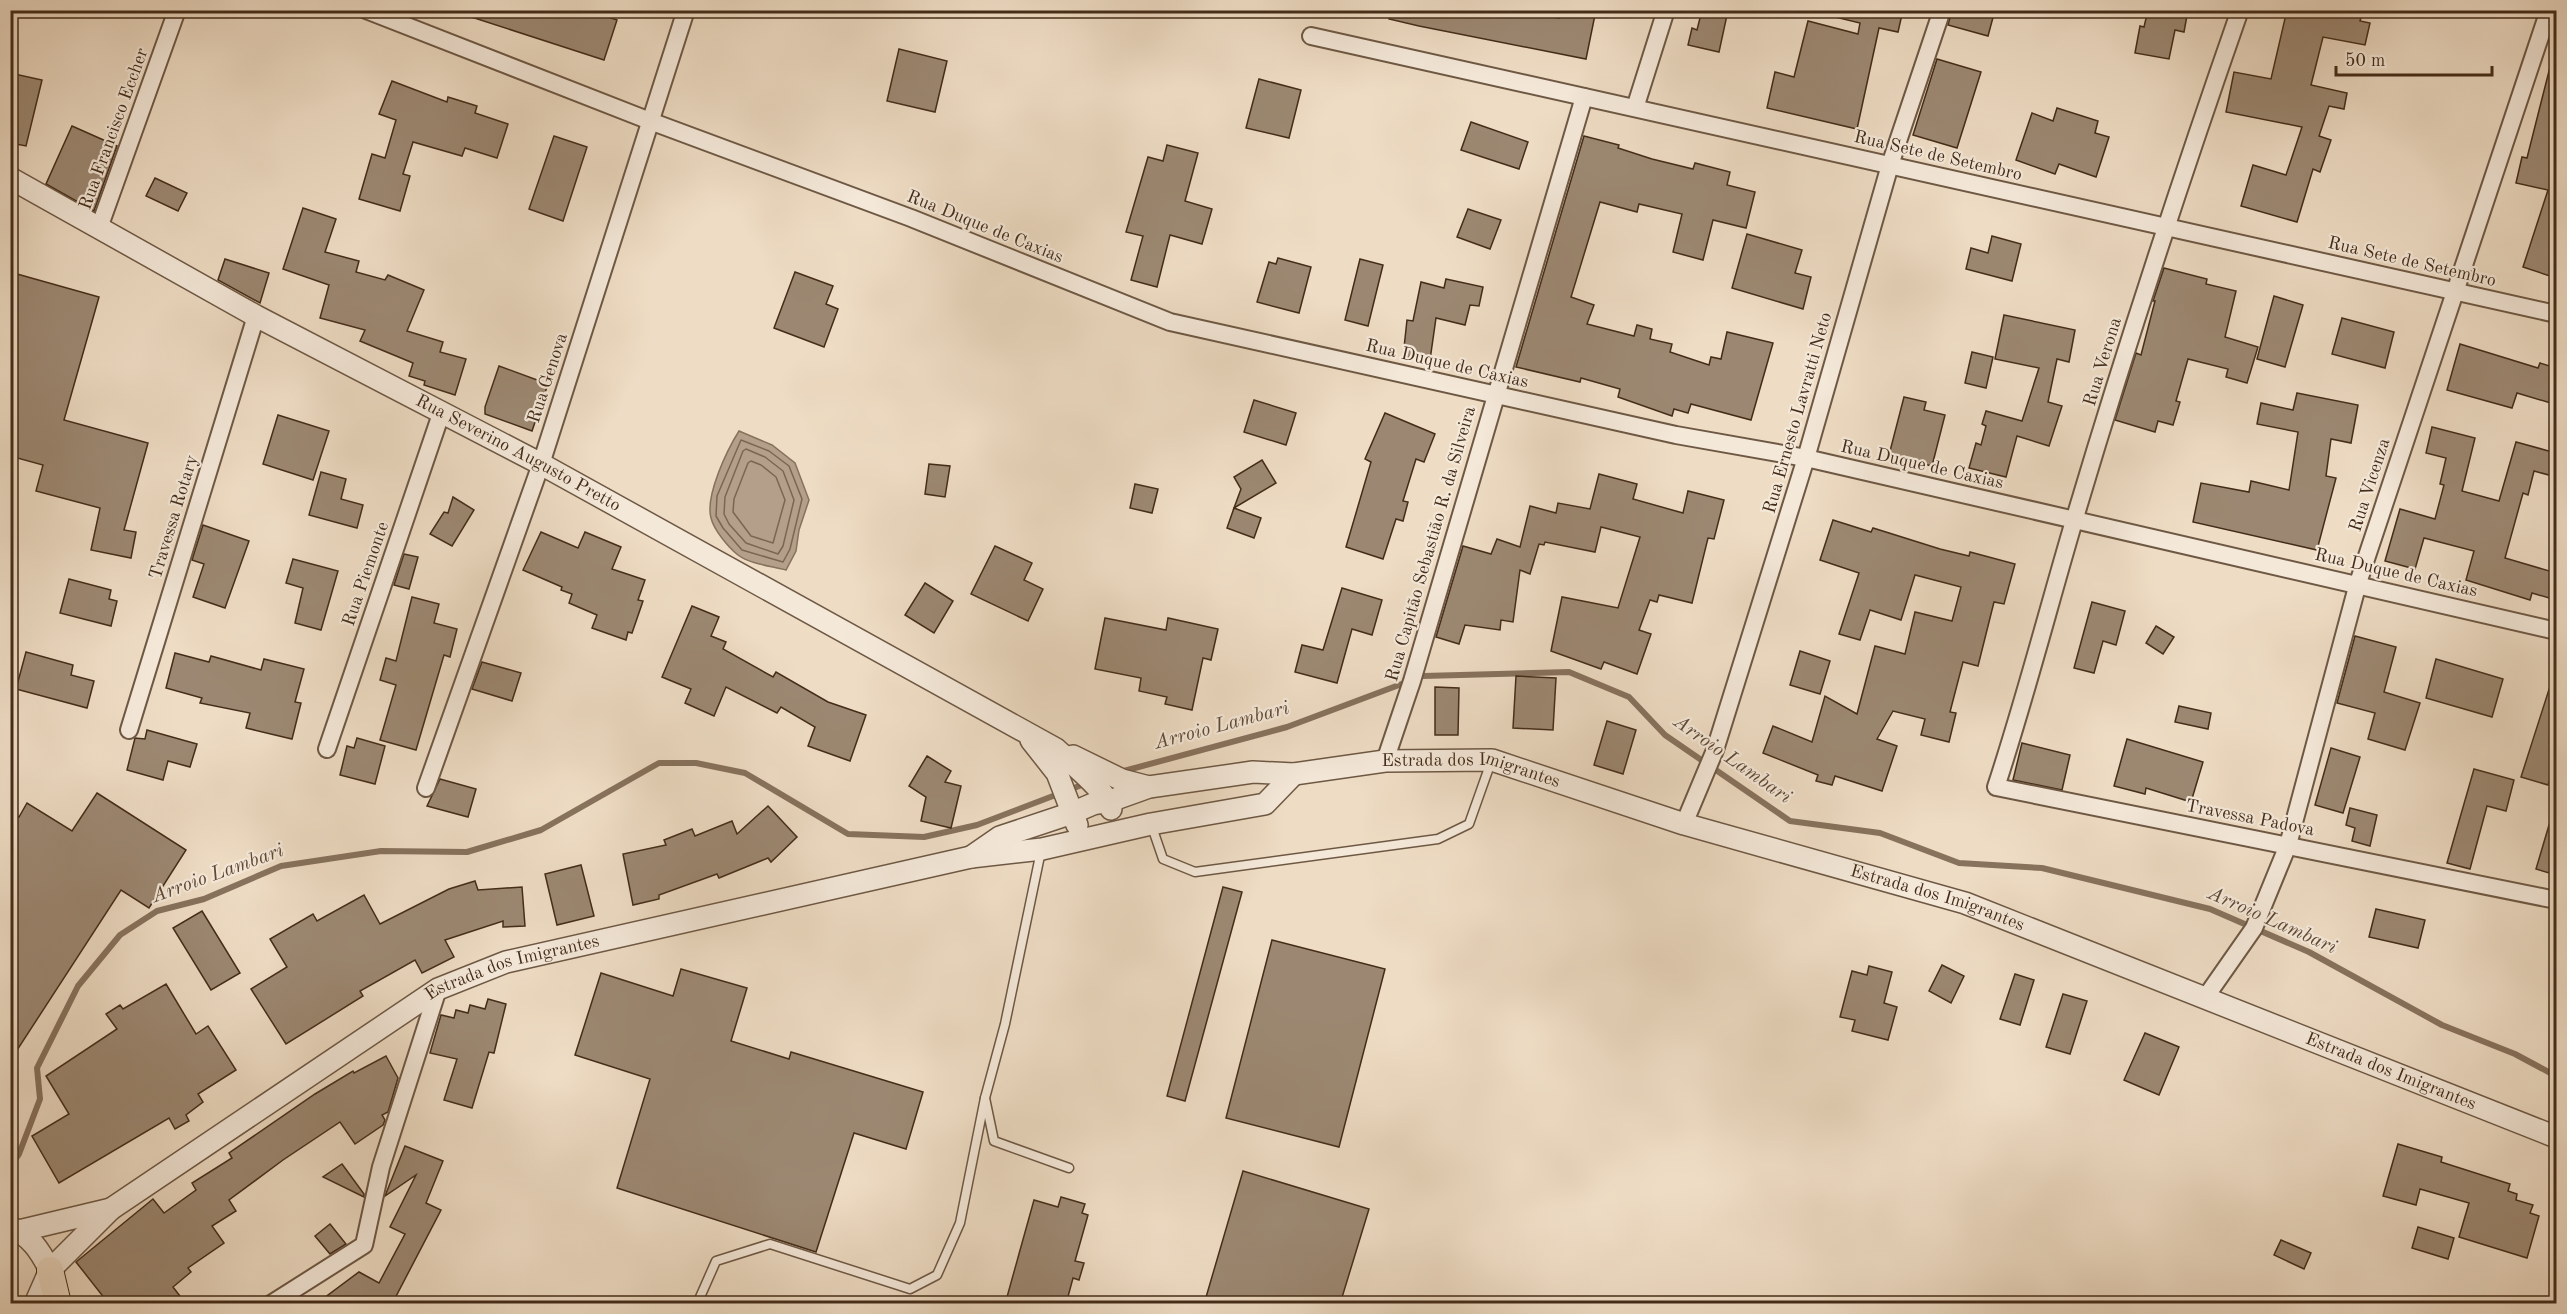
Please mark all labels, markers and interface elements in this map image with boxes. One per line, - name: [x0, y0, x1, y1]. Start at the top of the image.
- scale bar: [2336, 39, 2492, 77]
- street label: Rua Francisco Eccher: [76, 45, 152, 212]
- text: 50 m: [2345, 52, 2385, 70]
- street label: Rua Sete de Setembro: [1852, 128, 2024, 184]
- street label: Rua Duque de Caxias: [904, 187, 1066, 267]
- street label: Rua Sete de Setembro: [2326, 234, 2498, 290]
- street label: Rua Ernesto Lavratti Neto: [1761, 310, 1835, 516]
- street label: Rua Verona: [2081, 315, 2125, 409]
- street label: Rua Genova: [525, 331, 571, 425]
- street label: Rua Duque de Caxias: [1364, 336, 1530, 392]
- street label: Rua Severino Augusto Pretto: [413, 392, 624, 515]
- street label: Rua Capitão Sebastião R. da Silveira: [1383, 404, 1479, 684]
- street label: Rua Vicenza: [2346, 436, 2394, 534]
- street label: Rua Duque de Caxias: [1839, 437, 2005, 493]
- street label: Travessa Rotary: [147, 452, 202, 581]
- street label: Rua Piemonte: [340, 519, 392, 629]
- street label: Rua Duque de Caxias: [2313, 545, 2479, 601]
- water label: Arroio Lambari: [1152, 698, 1292, 754]
- water label: Arroio Lambari: [1669, 711, 1795, 808]
- street label: Estrada dos Imigrantes: [1381, 750, 1563, 791]
- street label: Travessa Padova: [2184, 797, 2316, 839]
- water label: Arroio Lambari: [149, 841, 287, 907]
- street label: Estrada dos Imigrantes: [1848, 862, 2027, 935]
- water label: Arroio Lambari: [2204, 883, 2340, 958]
- street label: Estrada dos Imigrantes: [422, 932, 601, 1004]
- street label: Estrada dos Imigrantes: [2303, 1030, 2479, 1114]

